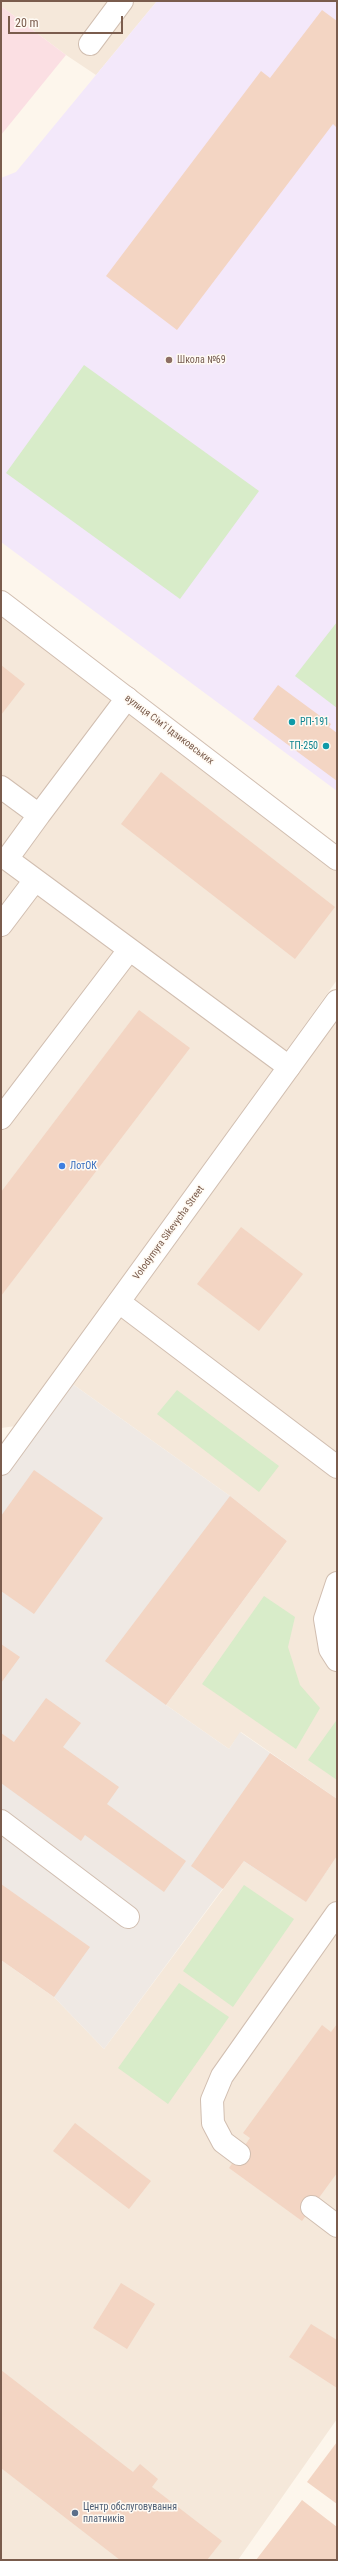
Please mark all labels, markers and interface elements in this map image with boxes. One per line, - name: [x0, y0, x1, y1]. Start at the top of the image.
- scale bar: [10, 8, 125, 34]
- text: 20 m: [15, 16, 39, 30]
- place label: Школа №69: [177, 354, 226, 366]
- marker: Школа №69: [164, 355, 174, 365]
- street label: вулиця Сімʼї Ідзиковських: [122, 693, 216, 767]
- place label: РП-191: [300, 716, 329, 728]
- marker: РП-191: [287, 717, 297, 727]
- place label: ТП-250: [289, 740, 318, 752]
- marker: ТП-250: [321, 741, 331, 751]
- place label: ЛотОК: [70, 1160, 97, 1172]
- marker: ЛотОК: [57, 1161, 67, 1171]
- street label: Volodymyra Sikevycha Street: [131, 1184, 207, 1282]
- place label: Центр обслуговування платників: [83, 2501, 177, 2524]
- marker: Центр обслуговування платників: [70, 2508, 80, 2518]

